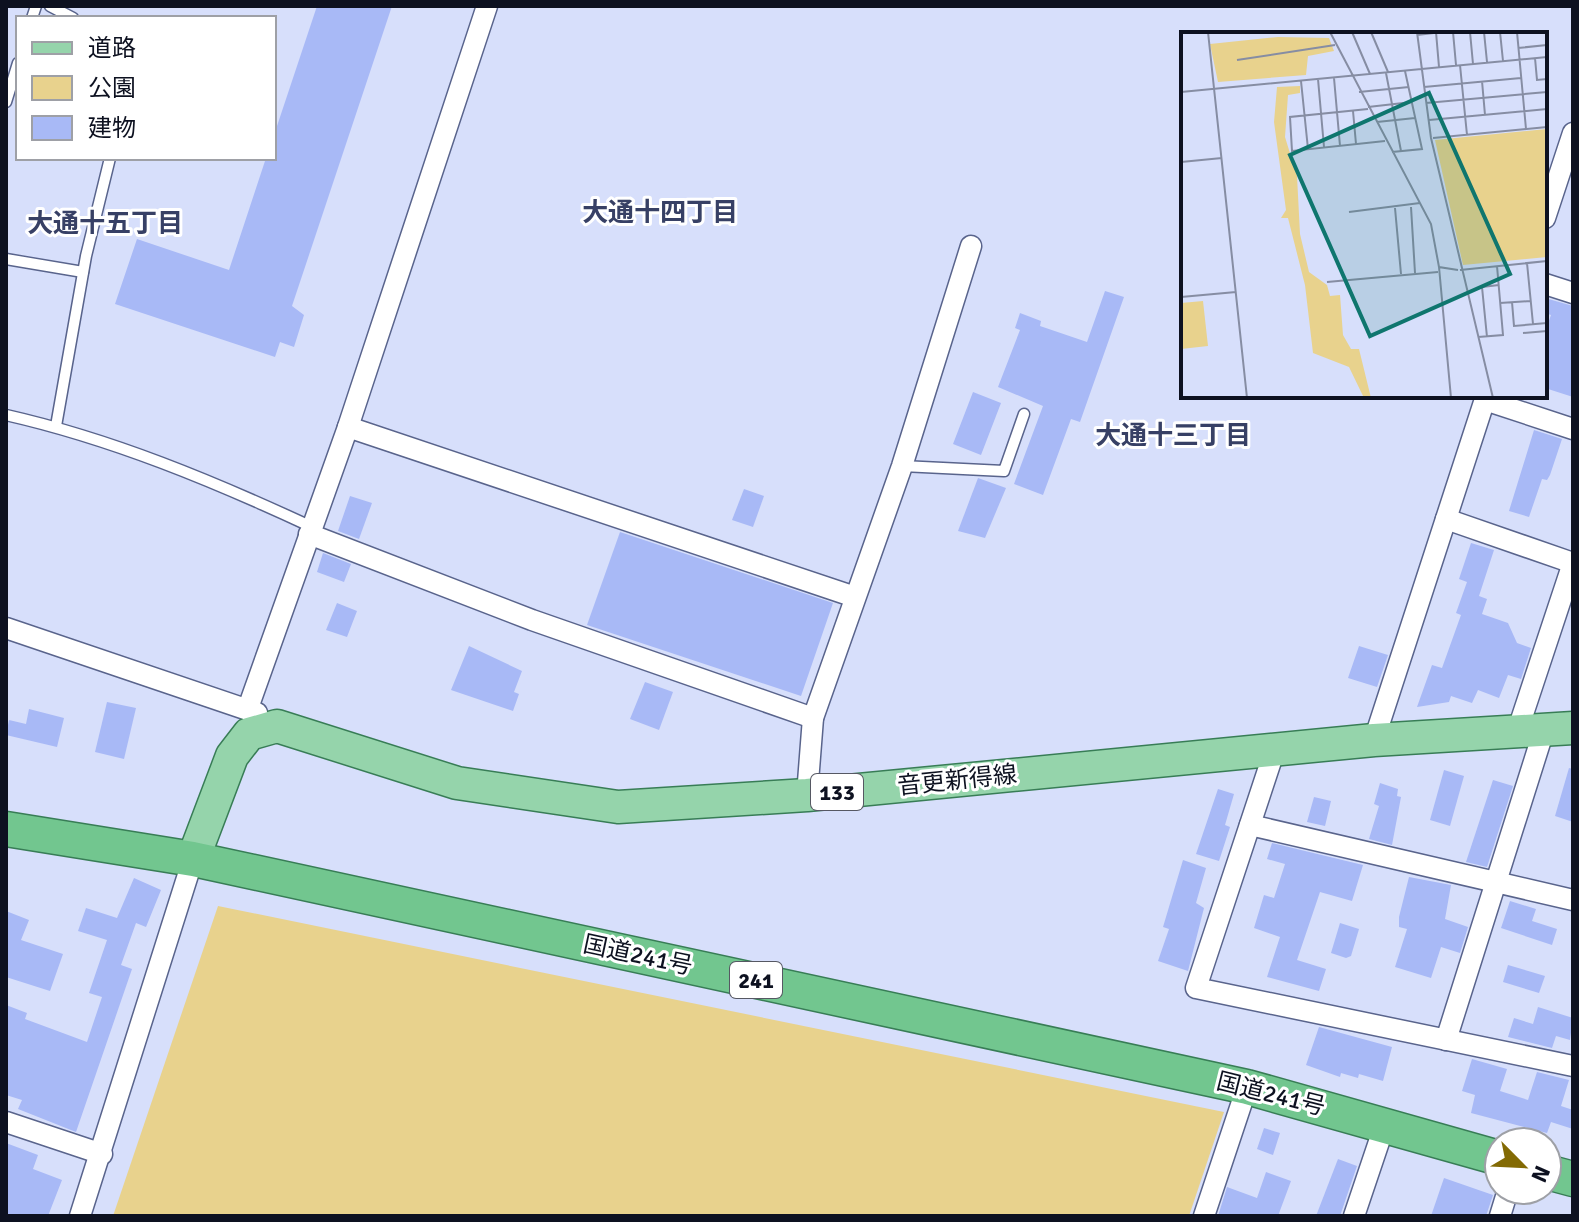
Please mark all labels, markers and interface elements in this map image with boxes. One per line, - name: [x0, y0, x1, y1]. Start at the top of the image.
- legend: [16, 16, 276, 160]
- inset map: [1181, 32, 1547, 398]
- text: 道路: [88, 33, 136, 63]
- text: 公園: [88, 73, 136, 103]
- text: 建物: [88, 113, 136, 143]
- district label: 大通十四丁目: [582, 197, 738, 229]
- district label: 大通十五丁目: [27, 208, 183, 240]
- district label: 大通十三丁目: [1095, 420, 1251, 452]
- street label: 音更新得線: [896, 759, 1018, 801]
- road number: 133: [811, 774, 863, 810]
- street label: 国道241号: [581, 929, 695, 981]
- road number: 241: [730, 962, 782, 998]
- street label: 国道241号: [1214, 1066, 1328, 1122]
- north arrow: [1483, 1126, 1563, 1206]
- text: N: [1525, 1161, 1556, 1186]

